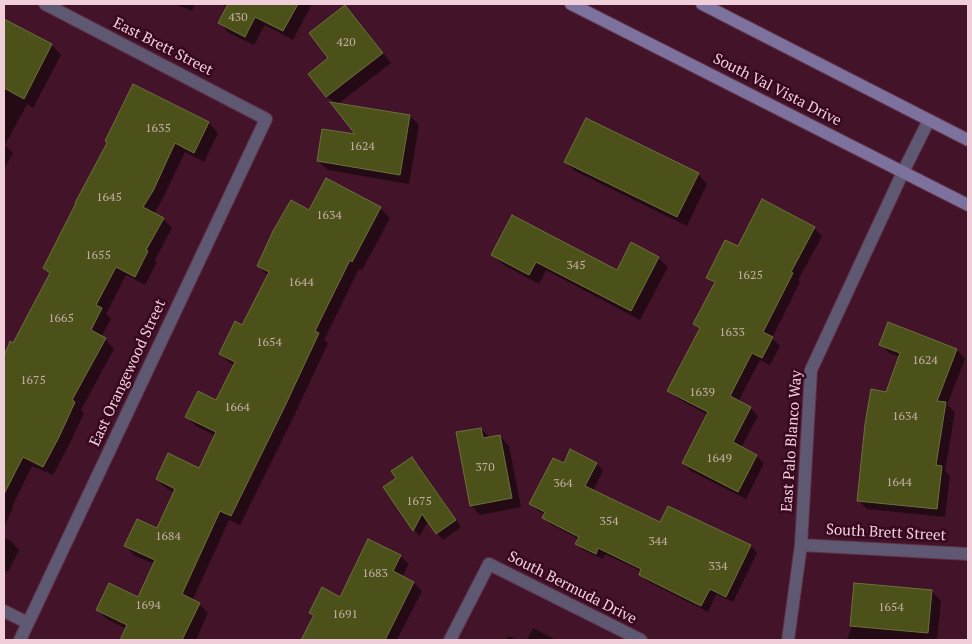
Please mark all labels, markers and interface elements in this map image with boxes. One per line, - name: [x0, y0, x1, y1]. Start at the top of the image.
- house number: 430: [228, 11, 248, 25]
- street label: East Brett Street: [110, 14, 216, 80]
- house number: 420: [336, 36, 356, 50]
- street label: South Val Vista Drive: [710, 50, 844, 130]
- house number: 1635: [145, 122, 171, 136]
- house number: 1624: [349, 140, 375, 154]
- house number: 1645: [96, 191, 122, 205]
- house number: 1634: [316, 209, 342, 223]
- house number: 1655: [85, 249, 111, 263]
- house number: 345: [566, 259, 586, 273]
- house number: 1625: [737, 269, 763, 283]
- house number: 1644: [288, 276, 314, 290]
- street label: East Orangewood Street: [86, 297, 170, 449]
- house number: 1665: [48, 312, 74, 326]
- house number: 1633: [719, 326, 745, 340]
- house number: 1654: [256, 336, 282, 350]
- house number: 1624: [912, 354, 938, 368]
- street label: East Palo Blanco Way: [778, 370, 806, 512]
- house number: 1675: [20, 374, 46, 388]
- house number: 1639: [689, 386, 715, 400]
- house number: 1664: [224, 401, 250, 415]
- house number: 1634: [892, 410, 918, 424]
- house number: 1649: [706, 452, 732, 466]
- house number: 370: [475, 461, 495, 475]
- house number: 1644: [886, 476, 912, 490]
- house number: 364: [553, 477, 573, 491]
- house number: 1675: [406, 495, 432, 509]
- house number: 354: [599, 515, 619, 529]
- street label: South Brett Street: [825, 521, 947, 545]
- house number: 1684: [155, 530, 181, 544]
- house number: 344: [648, 535, 668, 549]
- street label: South Bermuda Drive: [504, 548, 640, 628]
- house number: 334: [708, 560, 728, 574]
- house number: 1683: [362, 567, 388, 581]
- house number: 1694: [135, 599, 161, 613]
- house number: 1654: [878, 601, 904, 615]
- house number: 1691: [332, 608, 358, 622]

